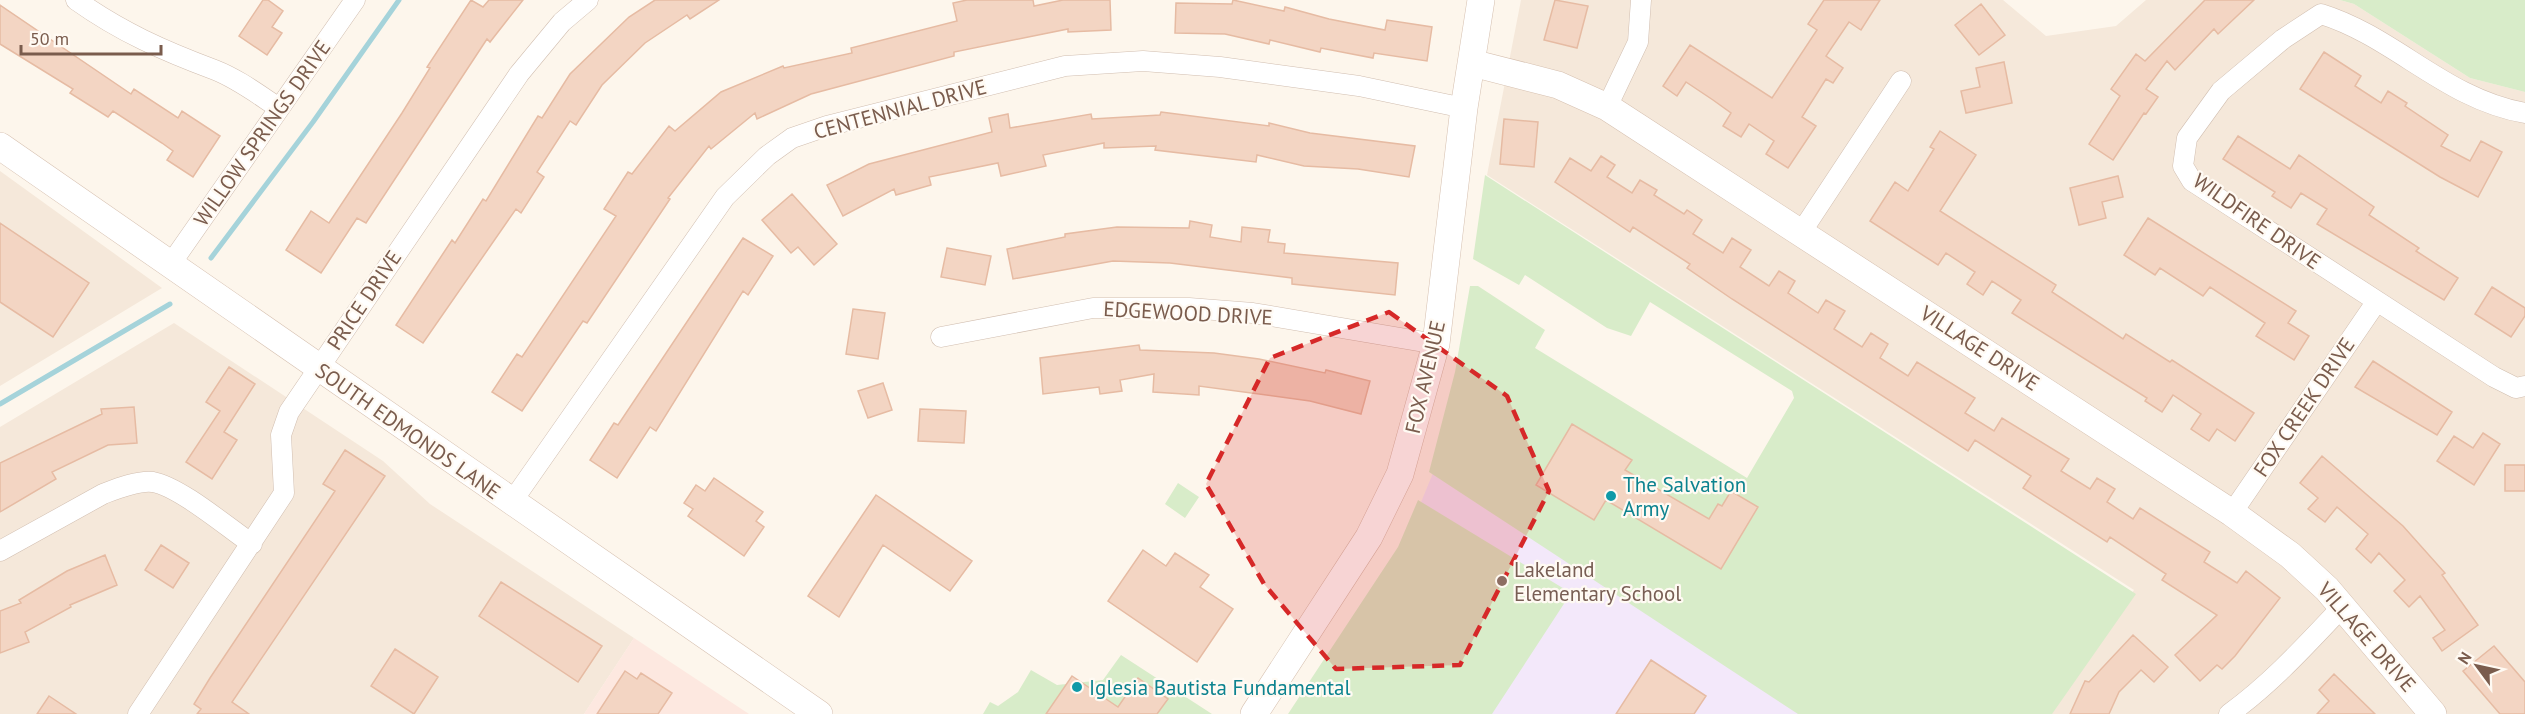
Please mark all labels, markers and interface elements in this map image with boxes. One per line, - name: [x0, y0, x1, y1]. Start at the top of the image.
- scale bar: [21, 18, 160, 56]
- text: 50 m: [30, 27, 69, 50]
- street label: WILLOW SPRINGS DRIVE: [188, 35, 336, 231]
- street label: CENTENNIAL DRIVE: [811, 73, 989, 145]
- street label: WILDFIRE DRIVE: [2188, 167, 2326, 275]
- street label: PRICE DRIVE: [321, 245, 407, 355]
- street label: EDGEWOOD DRIVE: [1103, 295, 1273, 331]
- street label: VILLAGE DRIVE: [1914, 299, 2045, 397]
- street label: FOX AVENUE: [1399, 318, 1451, 436]
- street label: FOX CREEK DRIVE: [2247, 332, 2361, 482]
- street label: SOUTH EDMONDS LANE: [310, 357, 506, 505]
- place label: The Salvation Army: [1623, 471, 1746, 522]
- marker: The Salvation Army: [1604, 489, 1618, 503]
- place label: Lakeland Elementary School: [1514, 556, 1681, 607]
- marker: Lakeland Elementary School: [1495, 574, 1509, 588]
- street label: VILLAGE DRIVE: [2311, 576, 2422, 698]
- north arrow: [2447, 636, 2507, 696]
- text: N: [2453, 648, 2476, 668]
- place label: Iglesia Bautista Fundamental: [1089, 674, 1351, 701]
- marker: Iglesia Bautista Fundamental: [1070, 680, 1084, 694]

